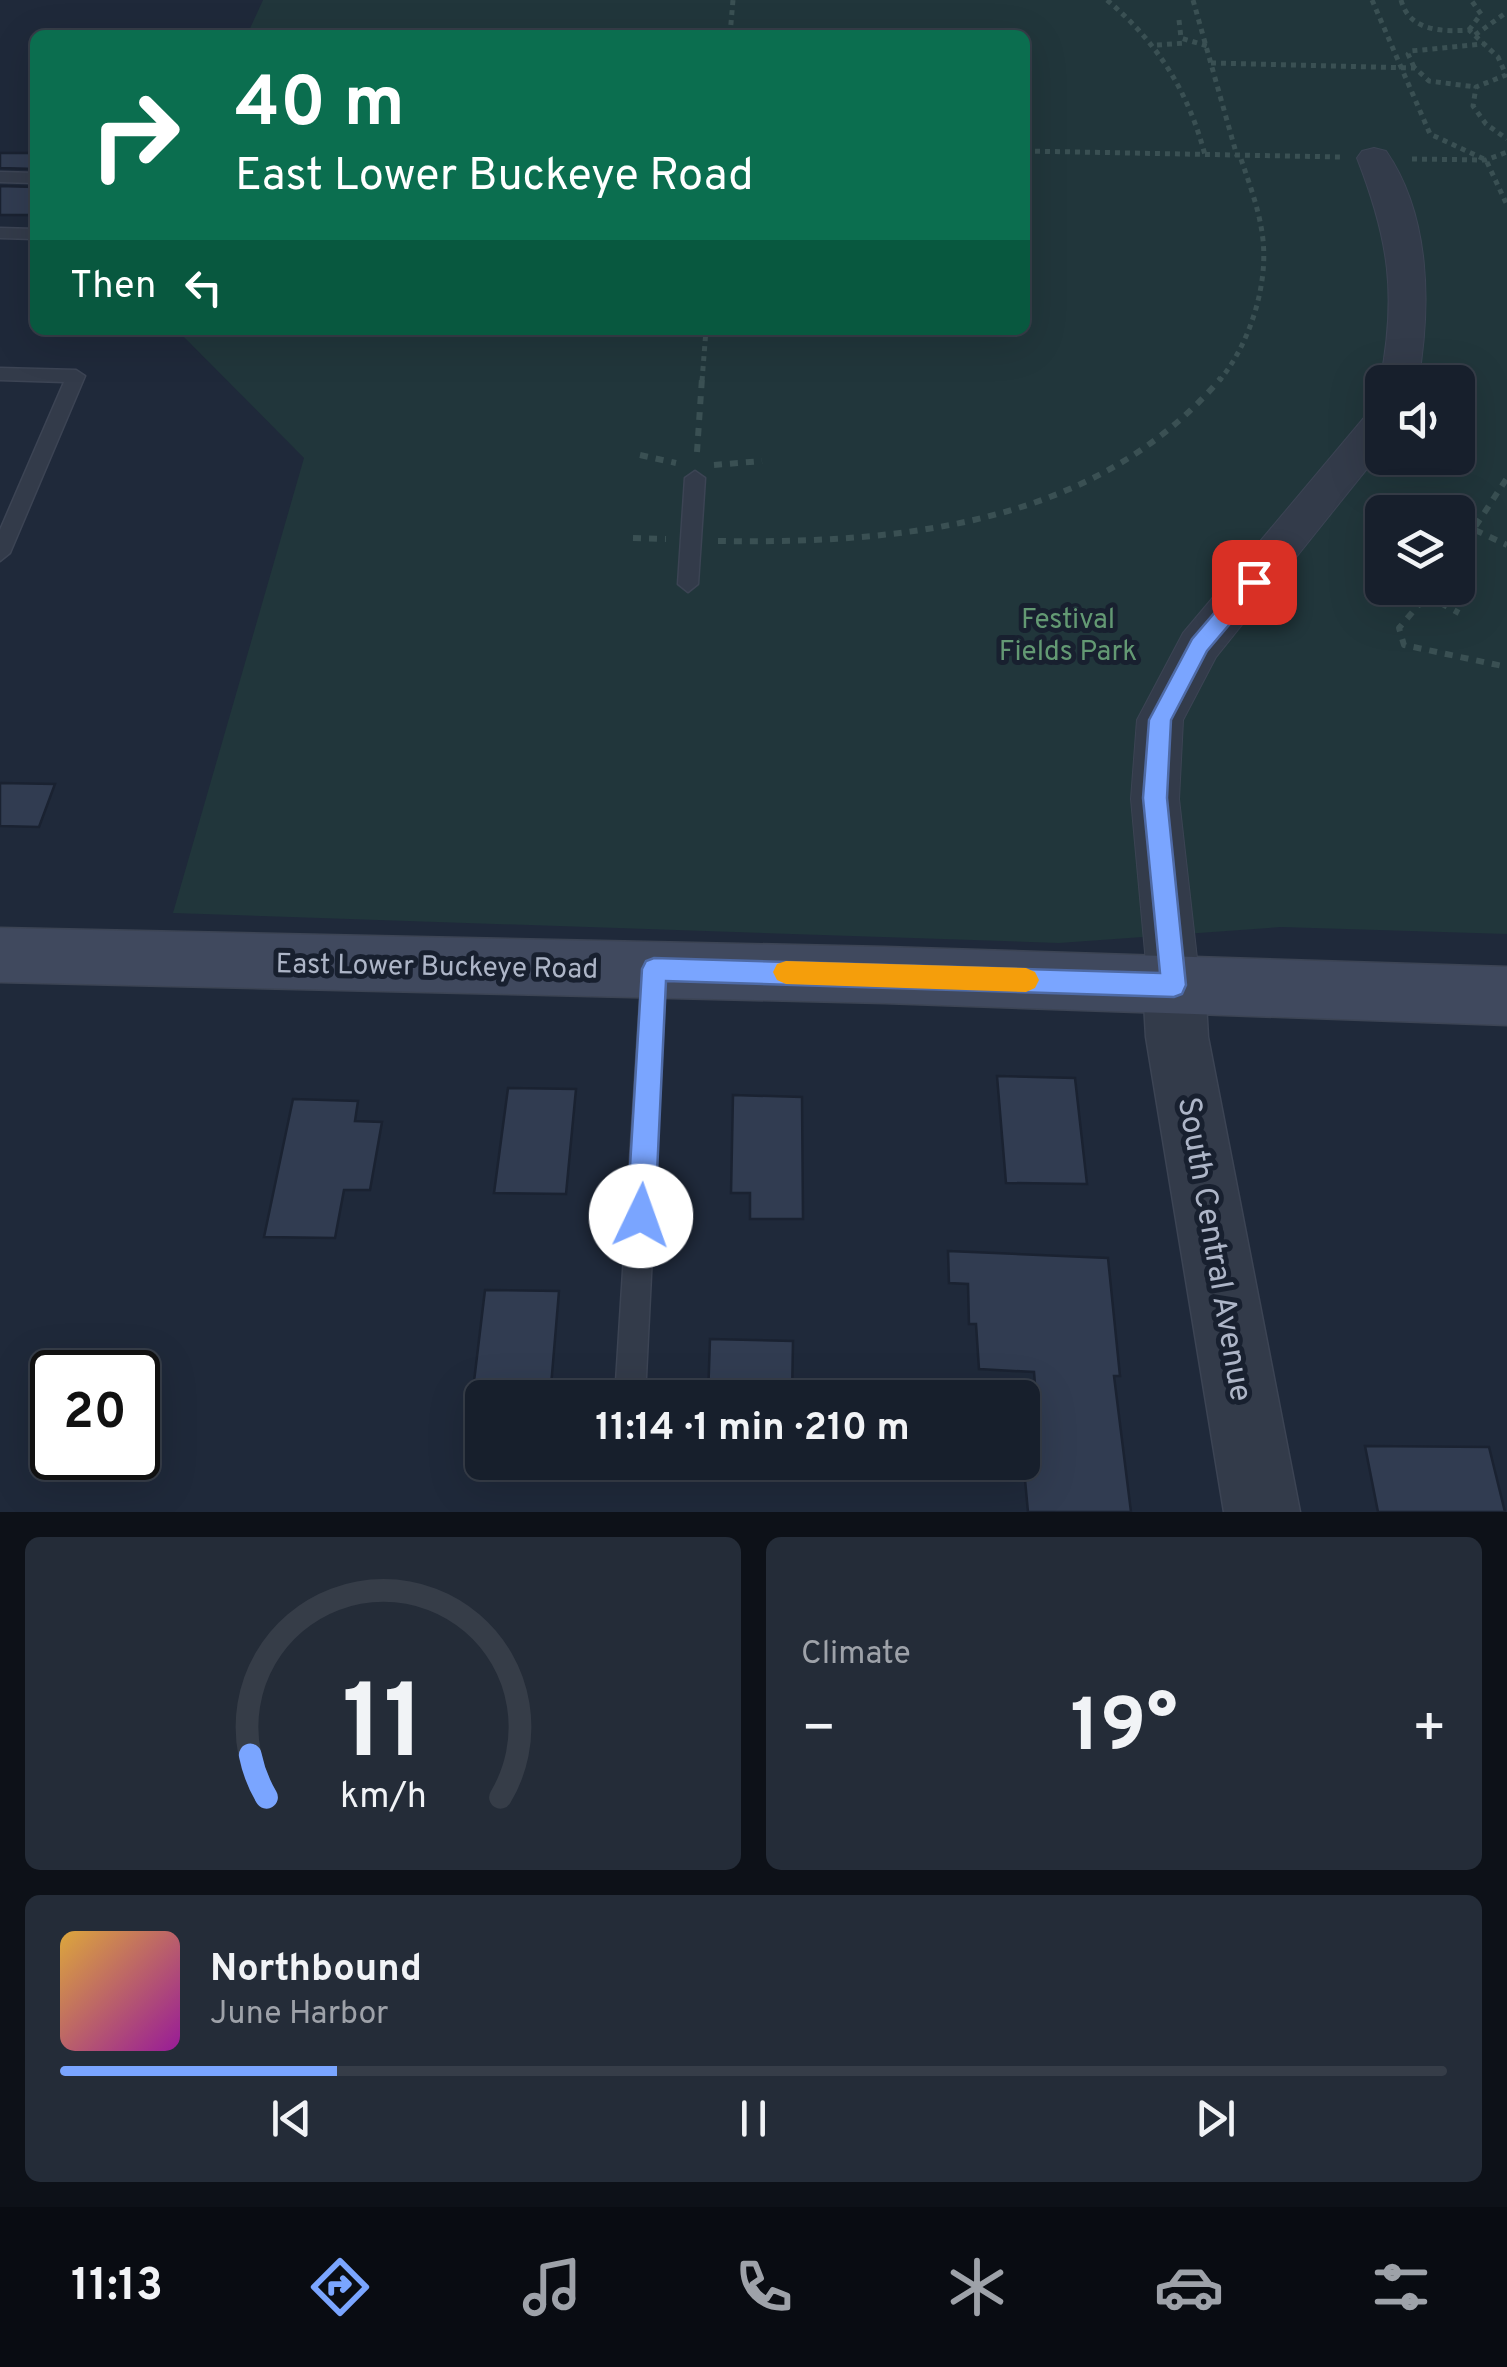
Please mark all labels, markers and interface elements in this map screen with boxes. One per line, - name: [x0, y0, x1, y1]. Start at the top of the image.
- text: 40 m: [235, 62, 405, 151]
- icon: right: [70, 70, 200, 200]
- text: East Lower Buckeye Road: [235, 149, 753, 206]
- icon: left: [176, 260, 231, 315]
- text: Then: [70, 263, 156, 312]
- map controls: [1365, 365, 1475, 605]
- button: sound: [1365, 365, 1475, 475]
- button: layers: [1365, 495, 1475, 605]
- pin: [1212, 540, 1297, 625]
- icon: arrive: [1227, 555, 1282, 610]
- park label: Festival Fields Park: [999, 603, 1137, 671]
- street label: East Lower Buckeye Road: [275, 947, 599, 989]
- street label: South Central Avenue: [1167, 1094, 1260, 1405]
- position arrow: [589, 1164, 693, 1268]
- speed limit sign: 20: [30, 1350, 160, 1480]
- text: 11:14 · 1 min · 210 m: [595, 1405, 910, 1454]
- text: Climate: [801, 1635, 911, 1675]
- text: 11: [341, 1663, 425, 1795]
- text: 19°: [1070, 1683, 1178, 1778]
- text: −: [801, 1696, 836, 1766]
- text: +: [1412, 1696, 1447, 1766]
- text: km/h: [340, 1775, 426, 1821]
- text: Northbound: [210, 1946, 422, 1995]
- text: June Harbor: [210, 1995, 389, 2035]
- icon: previous: [264, 2091, 319, 2146]
- icon: pause: [726, 2091, 781, 2146]
- icon: next: [1188, 2091, 1243, 2146]
- icon: directions: [305, 2252, 375, 2322]
- icon: music: [517, 2252, 587, 2322]
- icon: phone: [729, 2252, 799, 2322]
- icon: climate: [942, 2252, 1012, 2322]
- icon: car: [1154, 2252, 1224, 2322]
- icon: filters: [1366, 2252, 1436, 2322]
- text: 11:13: [71, 2259, 163, 2316]

